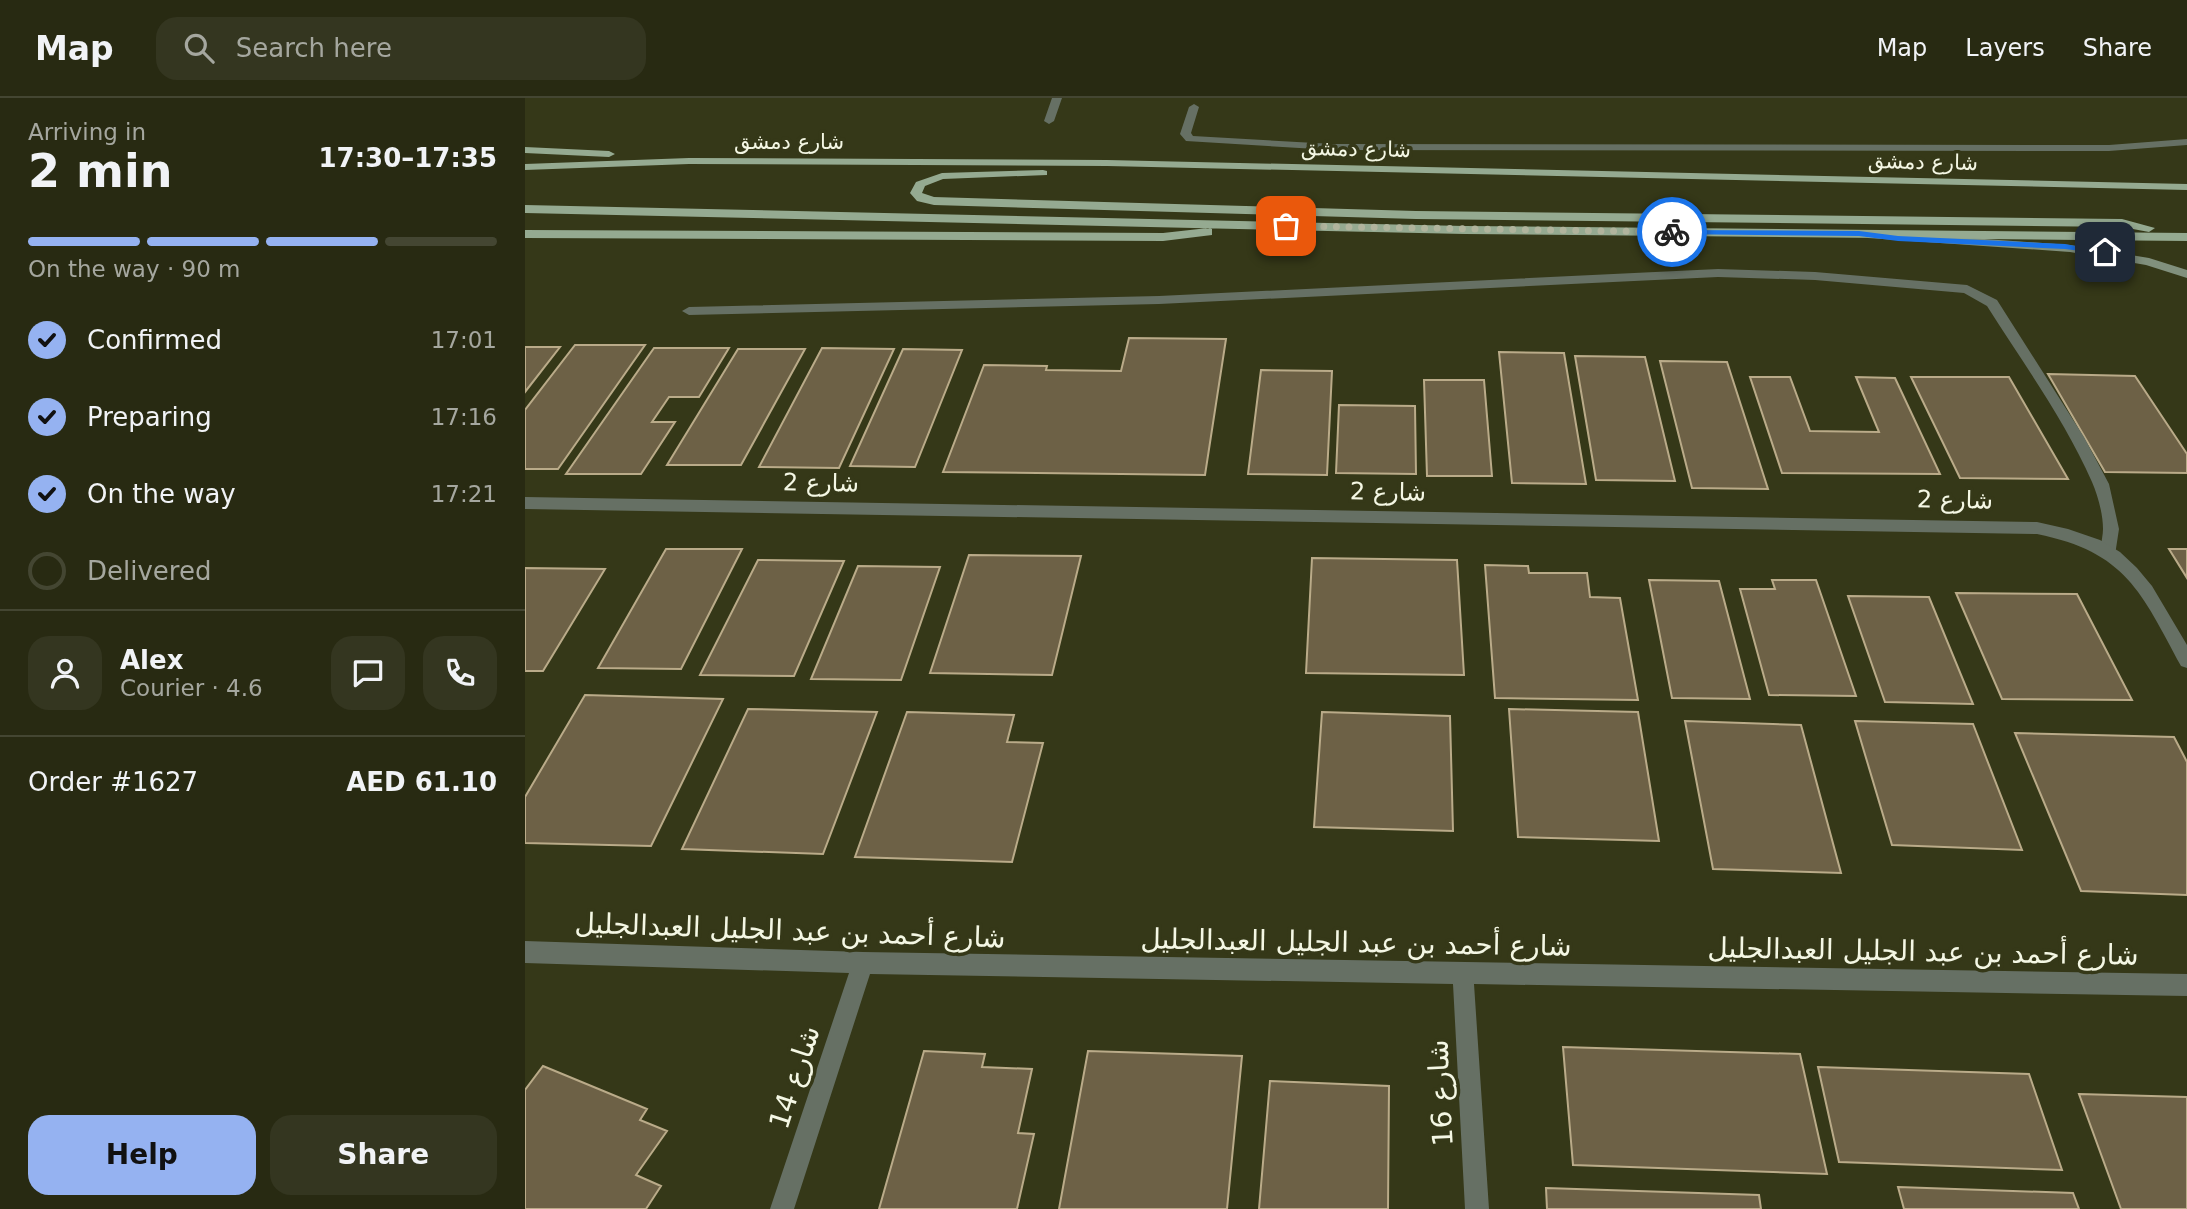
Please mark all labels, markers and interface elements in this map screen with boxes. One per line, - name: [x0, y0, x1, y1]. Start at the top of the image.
- search box: [156, 17, 646, 80]
- text: Map: [35, 29, 114, 68]
- icon: search: [180, 29, 218, 67]
- text: Search here: [236, 33, 392, 63]
- text: Map: [1877, 34, 1927, 62]
- text: Layers: [1965, 34, 2045, 62]
- text: Share: [2083, 34, 2152, 62]
- text: Arriving in: [28, 119, 146, 145]
- street label: شارع دمشق: [734, 130, 844, 154]
- street label: شارع دمشق: [1301, 136, 1411, 162]
- text: 17:30–17:35: [318, 143, 497, 173]
- text: 2 min: [28, 144, 172, 198]
- street label: شارع دمشق: [1868, 149, 1978, 175]
- pin: [1256, 196, 1316, 256]
- courier: [1637, 197, 1707, 267]
- icon: bag: [1267, 207, 1305, 245]
- icon: bike: [1653, 213, 1691, 251]
- pin: [2075, 222, 2135, 282]
- icon: home: [2086, 233, 2124, 271]
- text: On the way · 90 m: [28, 256, 240, 282]
- icon: check: [28, 321, 66, 359]
- text: Confirmed: [87, 325, 222, 355]
- text: 17:01: [431, 327, 497, 353]
- icon: check: [28, 398, 66, 436]
- text: Preparing: [87, 402, 212, 432]
- text: 17:16: [431, 404, 497, 430]
- street label: شارع 2: [783, 468, 859, 498]
- icon: check: [28, 475, 66, 513]
- street label: شارع 2: [1350, 477, 1426, 507]
- text: On the way: [87, 479, 236, 509]
- text: 17:21: [431, 481, 497, 507]
- street label: شارع 2: [1917, 485, 1993, 515]
- text: Delivered: [87, 556, 211, 586]
- button: person: [28, 636, 102, 710]
- button: chat: [331, 636, 405, 710]
- button: phone: [423, 636, 497, 710]
- text: Alex: [120, 645, 183, 675]
- text: Courier · 4.6: [120, 675, 263, 701]
- text: Order #1627: [28, 767, 198, 797]
- text: AED 61.10: [346, 767, 497, 797]
- street label: شارع أحمد بن عبد الجليل العبدالجليل: [574, 903, 1006, 955]
- street label: شارع أحمد بن عبد الجليل العبدالجليل: [1140, 919, 1572, 963]
- street label: شارع أحمد بن عبد الجليل العبدالجليل: [1707, 928, 2139, 972]
- street label: شارع 14: [762, 1021, 827, 1133]
- street label: شارع 16: [1421, 1039, 1460, 1147]
- button: Help: [28, 1115, 256, 1195]
- button: Share: [270, 1115, 497, 1195]

